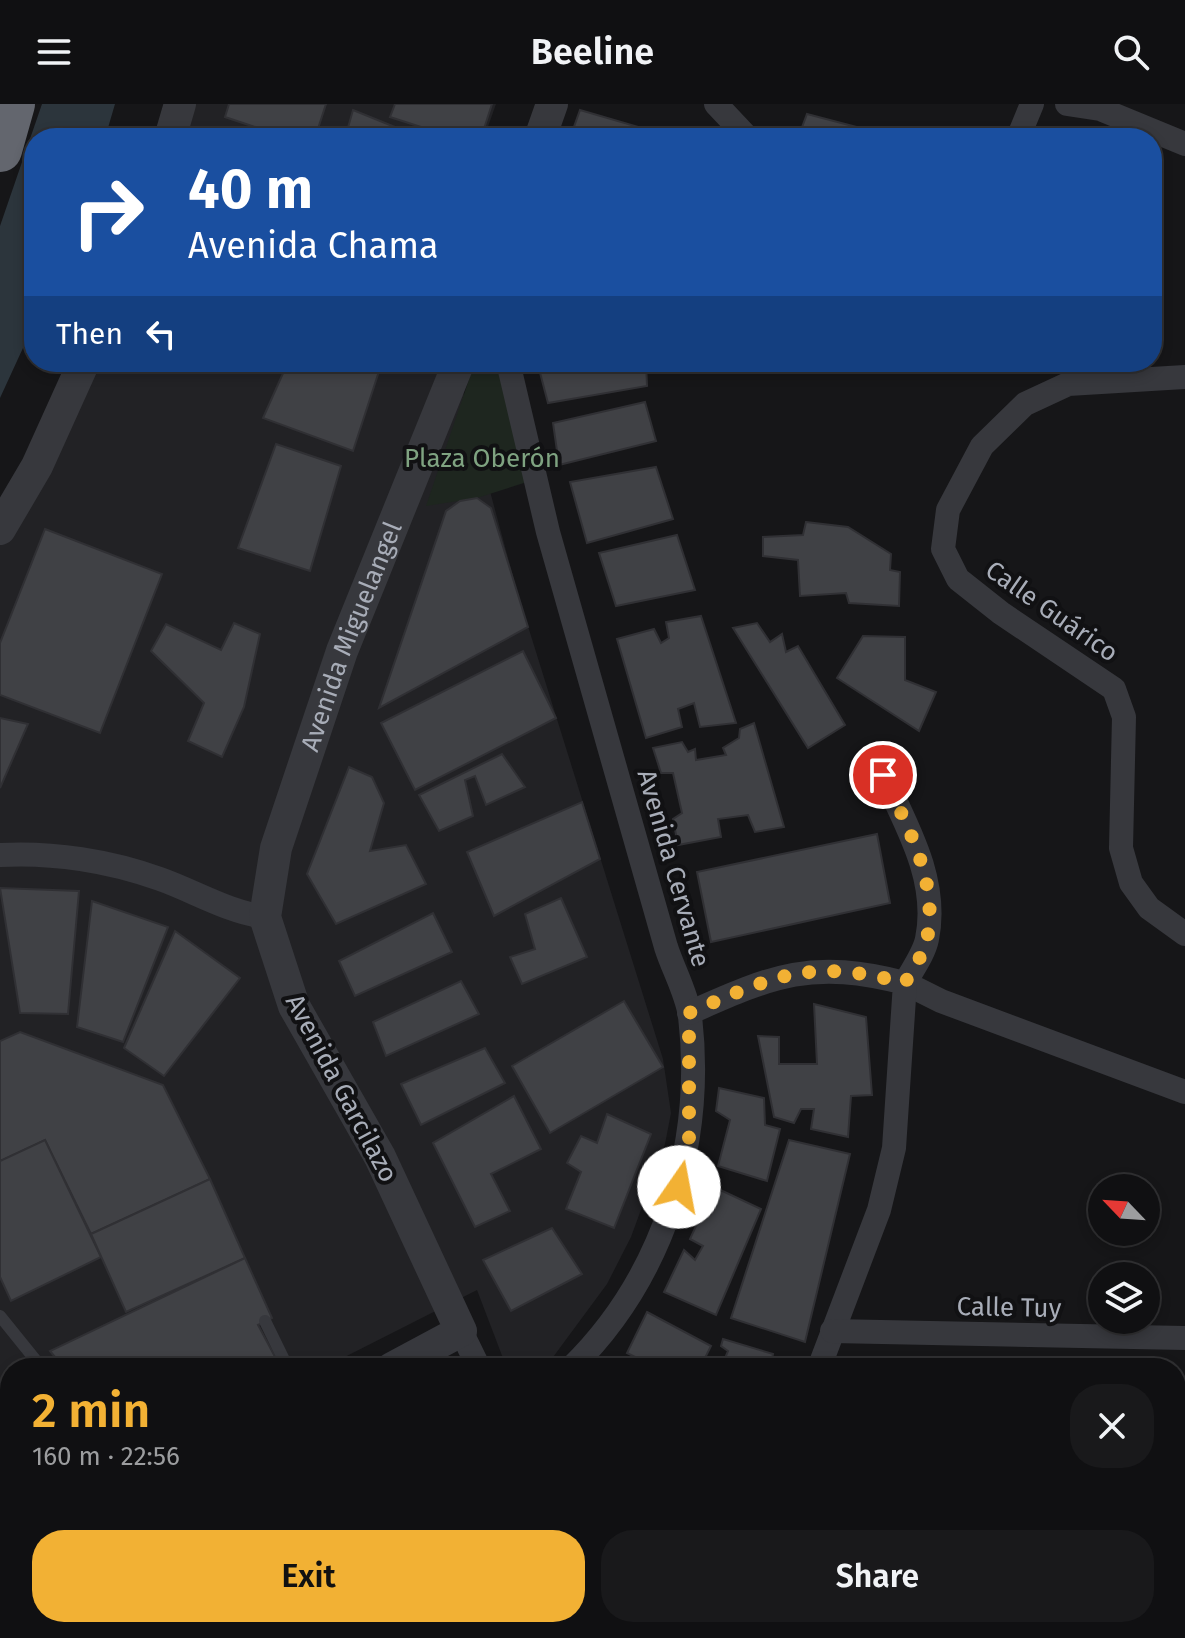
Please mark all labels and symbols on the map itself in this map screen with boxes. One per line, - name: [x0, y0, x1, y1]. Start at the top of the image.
- park label: Plaza Oberón: [404, 443, 560, 474]
- street label: Avenida Miguelangel: [295, 517, 409, 755]
- street label: Calle Guárico: [980, 554, 1124, 668]
- pin: [849, 741, 917, 809]
- street label: Avenida Cervante: [630, 766, 717, 970]
- street label: Avenida Garcilazo: [279, 989, 404, 1188]
- position arrow: [637, 1145, 721, 1229]
- north arrow: [1088, 1174, 1160, 1246]
- street label: Calle Tuy: [956, 1291, 1062, 1324]

